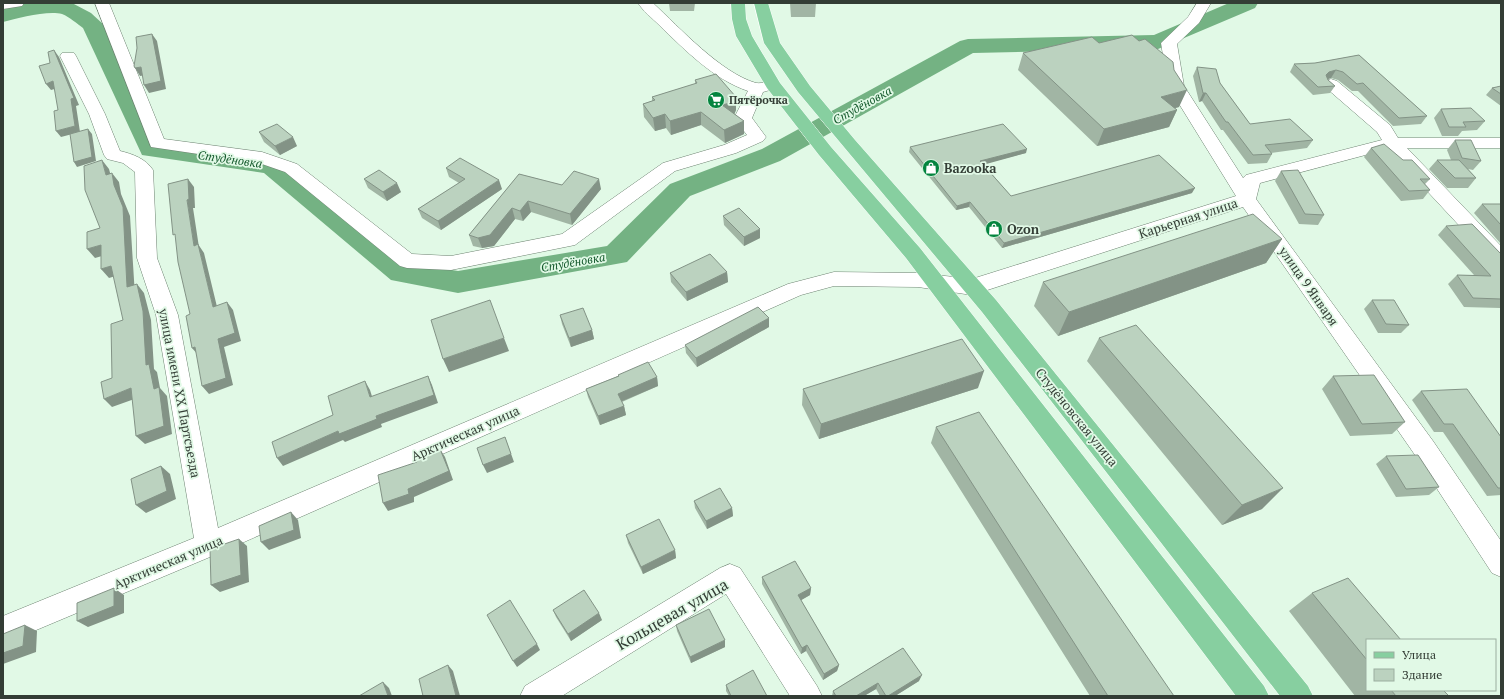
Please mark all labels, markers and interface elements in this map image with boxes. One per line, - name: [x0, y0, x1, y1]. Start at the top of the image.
- water label: Студёновка: [830, 83, 894, 127]
- supermarket icon: Пятёрочка: [706, 90, 726, 110]
- place label: Пятёрочка: [729, 93, 788, 107]
- water label: Студёновка: [197, 147, 263, 171]
- shop icon: Bazooka: [921, 158, 941, 178]
- place label: Bazooka: [944, 159, 997, 177]
- street label: Карьерная улица: [1136, 193, 1240, 242]
- shop icon: Ozon: [984, 219, 1004, 239]
- place label: Ozon: [1007, 220, 1040, 238]
- street label: улица 9 Января: [1274, 242, 1343, 329]
- water label: Студёновка: [540, 249, 606, 275]
- street label: улица имени ХХ Партсъезда: [155, 306, 205, 480]
- street label: Студёновская улица: [1032, 364, 1123, 470]
- street label: Арктическая улица: [408, 401, 522, 465]
- street label: Арктическая улица: [111, 531, 226, 593]
- street label: Кольцевая улица: [612, 573, 732, 655]
- legend: [1366, 639, 1496, 691]
- text: Улица: [1402, 647, 1436, 662]
- text: Здание: [1402, 667, 1442, 682]

